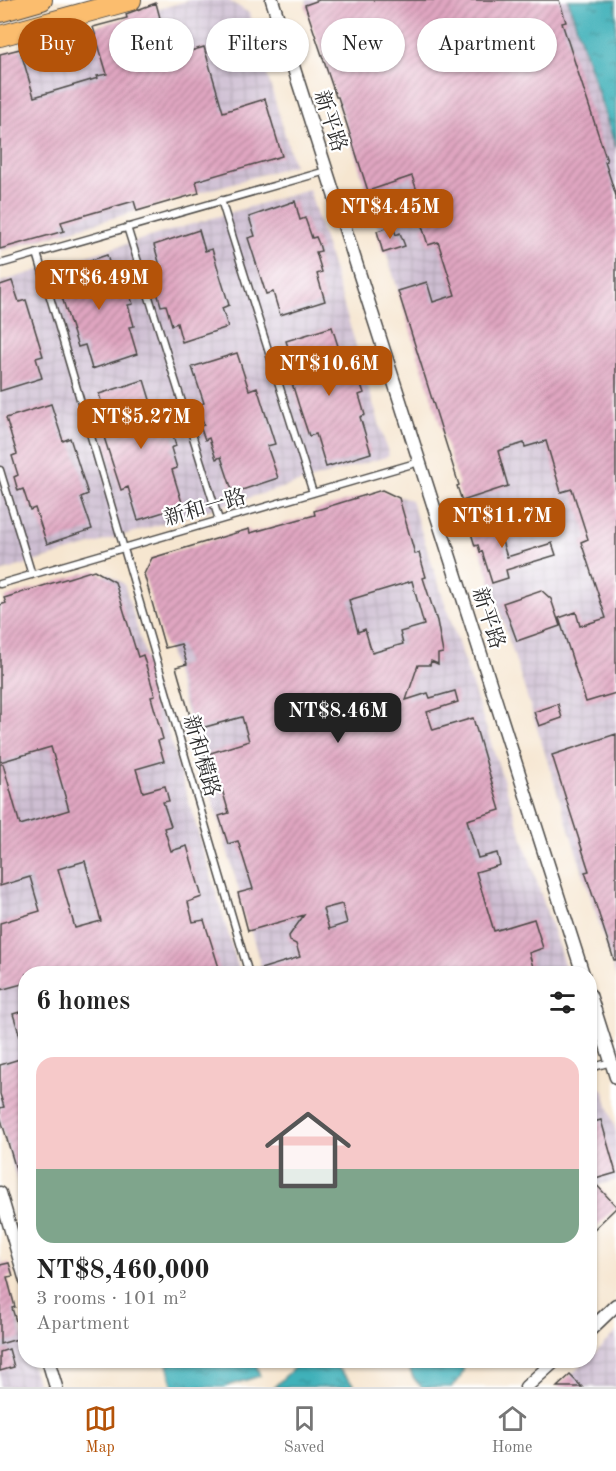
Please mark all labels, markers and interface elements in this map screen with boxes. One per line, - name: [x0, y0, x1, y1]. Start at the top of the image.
- chip: Buy: [18, 18, 97, 72]
- chip: Rent: [109, 18, 194, 72]
- chip: Filters: [206, 18, 309, 72]
- chip: New: [321, 18, 405, 72]
- chip: Apartment: [417, 18, 557, 72]
- street label: 新平路: [310, 88, 351, 155]
- pin: NT$4.45M: [328, 189, 452, 240]
- text: NT$4.45M: [340, 198, 440, 218]
- pin: NT$6.49M: [37, 260, 161, 311]
- text: NT$6.49M: [49, 269, 149, 289]
- pin: NT$10.6M: [267, 346, 391, 397]
- text: NT$10.6M: [279, 355, 379, 375]
- pin: NT$5.27M: [79, 399, 203, 450]
- text: NT$5.27M: [91, 408, 191, 428]
- street label: 新和一路: [162, 485, 249, 530]
- pin: NT$11.7M: [440, 498, 564, 549]
- text: NT$11.7M: [452, 507, 552, 527]
- street label: 新平路: [468, 585, 509, 652]
- pin: NT$8.46M: [276, 693, 400, 744]
- text: NT$8.46M: [288, 702, 388, 722]
- street label: 新和橫路: [179, 713, 224, 800]
- icon: filters: [546, 986, 579, 1019]
- text: 6 homes: [36, 989, 130, 1015]
- icon: home: [254, 1096, 362, 1204]
- text: NT$8,460,000: [36, 1258, 210, 1284]
- text: 3 rooms · 101 m²: [36, 1289, 186, 1309]
- text: Apartment: [36, 1314, 130, 1334]
- tab: Map: [84, 1402, 117, 1458]
- tab: Saved: [284, 1402, 325, 1458]
- tab: Home: [492, 1402, 532, 1458]

